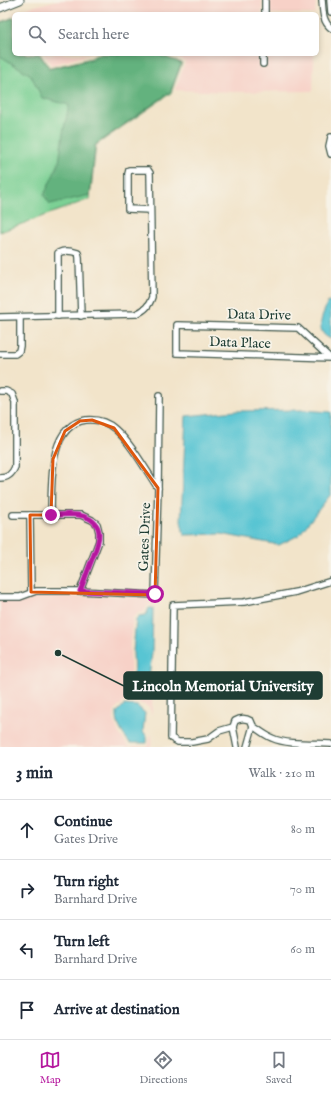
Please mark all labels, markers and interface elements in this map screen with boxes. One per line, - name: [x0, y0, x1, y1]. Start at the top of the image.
- search box: [12, 12, 319, 56]
- icon: search: [26, 23, 48, 45]
- text: Search here: [58, 25, 129, 44]
- street label: Data Drive: [227, 305, 292, 325]
- street label: Data Place: [209, 333, 272, 353]
- street label: Gates Drive: [135, 502, 155, 572]
- route end: [42, 506, 60, 524]
- route start: [146, 585, 164, 603]
- callout: Lincoln Memorial University: [124, 672, 322, 699]
- text: Lincoln Memorial University: [132, 677, 314, 696]
- text: 3 min: [16, 763, 53, 784]
- text: Walk · 210 m: [249, 765, 315, 782]
- text: Continue: [54, 812, 112, 831]
- icon: ahead: [16, 819, 38, 841]
- text: 80 m: [291, 821, 315, 838]
- text: Gates Drive: [54, 831, 118, 848]
- text: Turn right: [54, 872, 119, 891]
- icon: right: [16, 879, 38, 901]
- text: 70 m: [290, 881, 315, 898]
- text: Barnhard Drive: [54, 891, 137, 908]
- text: Turn left: [54, 932, 110, 951]
- icon: left: [16, 939, 38, 961]
- text: 60 m: [290, 941, 315, 958]
- text: Barnhard Drive: [54, 951, 137, 968]
- icon: arrive: [16, 999, 38, 1021]
- text: Arrive at destination: [54, 1000, 180, 1019]
- tab: Map: [39, 1049, 61, 1087]
- tab: Directions: [140, 1049, 187, 1087]
- tab: Saved: [266, 1049, 292, 1087]

